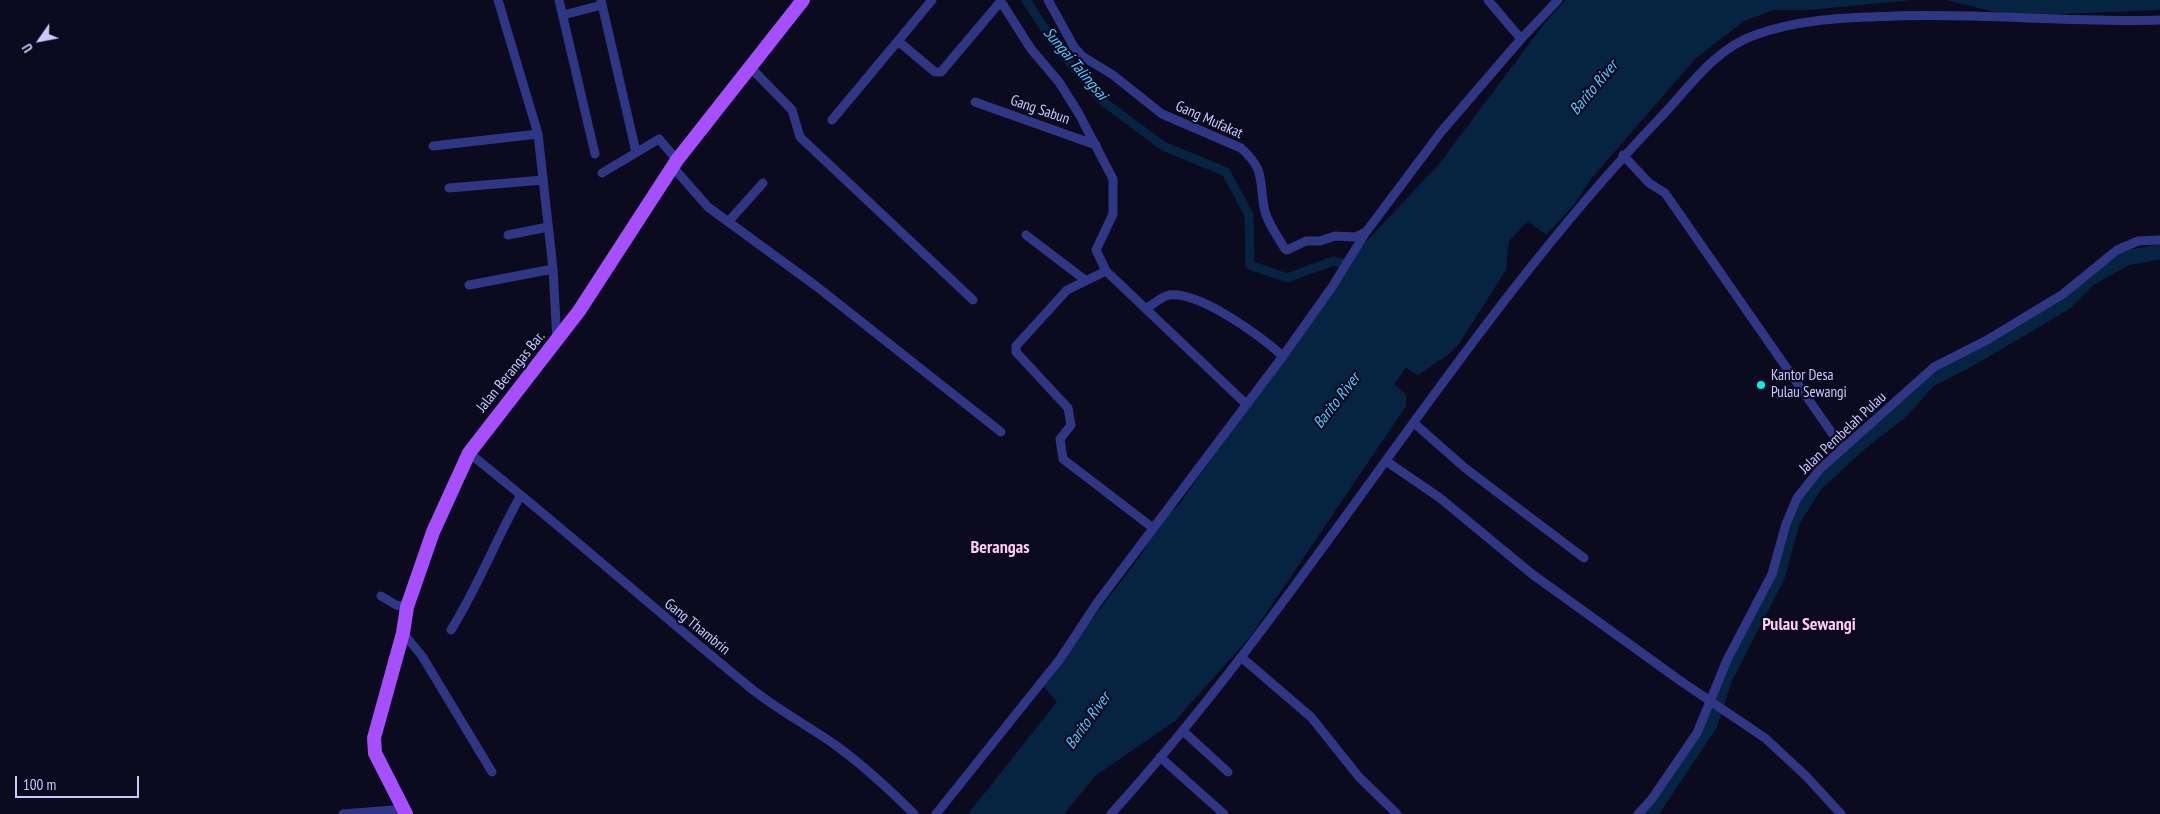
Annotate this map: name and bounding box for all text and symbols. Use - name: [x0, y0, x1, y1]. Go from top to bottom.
- north arrow: [15, 15, 65, 65]
- water label: Sungai Talingsai: [1039, 24, 1111, 104]
- text: U: [18, 40, 37, 56]
- water label: Barito River: [1566, 57, 1622, 119]
- street label: Gang Sabun: [1008, 91, 1072, 129]
- street label: Gang Mufakat: [1173, 97, 1245, 143]
- street label: Jalan Berangas Bar.: [473, 328, 549, 416]
- place label: Kantor Desa Pulau Sewangi: [1771, 367, 1847, 402]
- water label: Barito River: [1310, 370, 1364, 432]
- marker: Kantor Desa Pulau Sewangi: [1755, 379, 1767, 391]
- street label: Jalan Pembelah Pulau: [1796, 388, 1890, 478]
- district label: Berangas: [970, 537, 1030, 559]
- street label: Gang Thambrin: [661, 595, 733, 659]
- district label: Pulau Sewangi: [1762, 614, 1856, 636]
- water label: Barito River: [1061, 689, 1115, 753]
- scale bar: [18, 766, 141, 798]
- text: 100 m: [23, 775, 56, 794]

